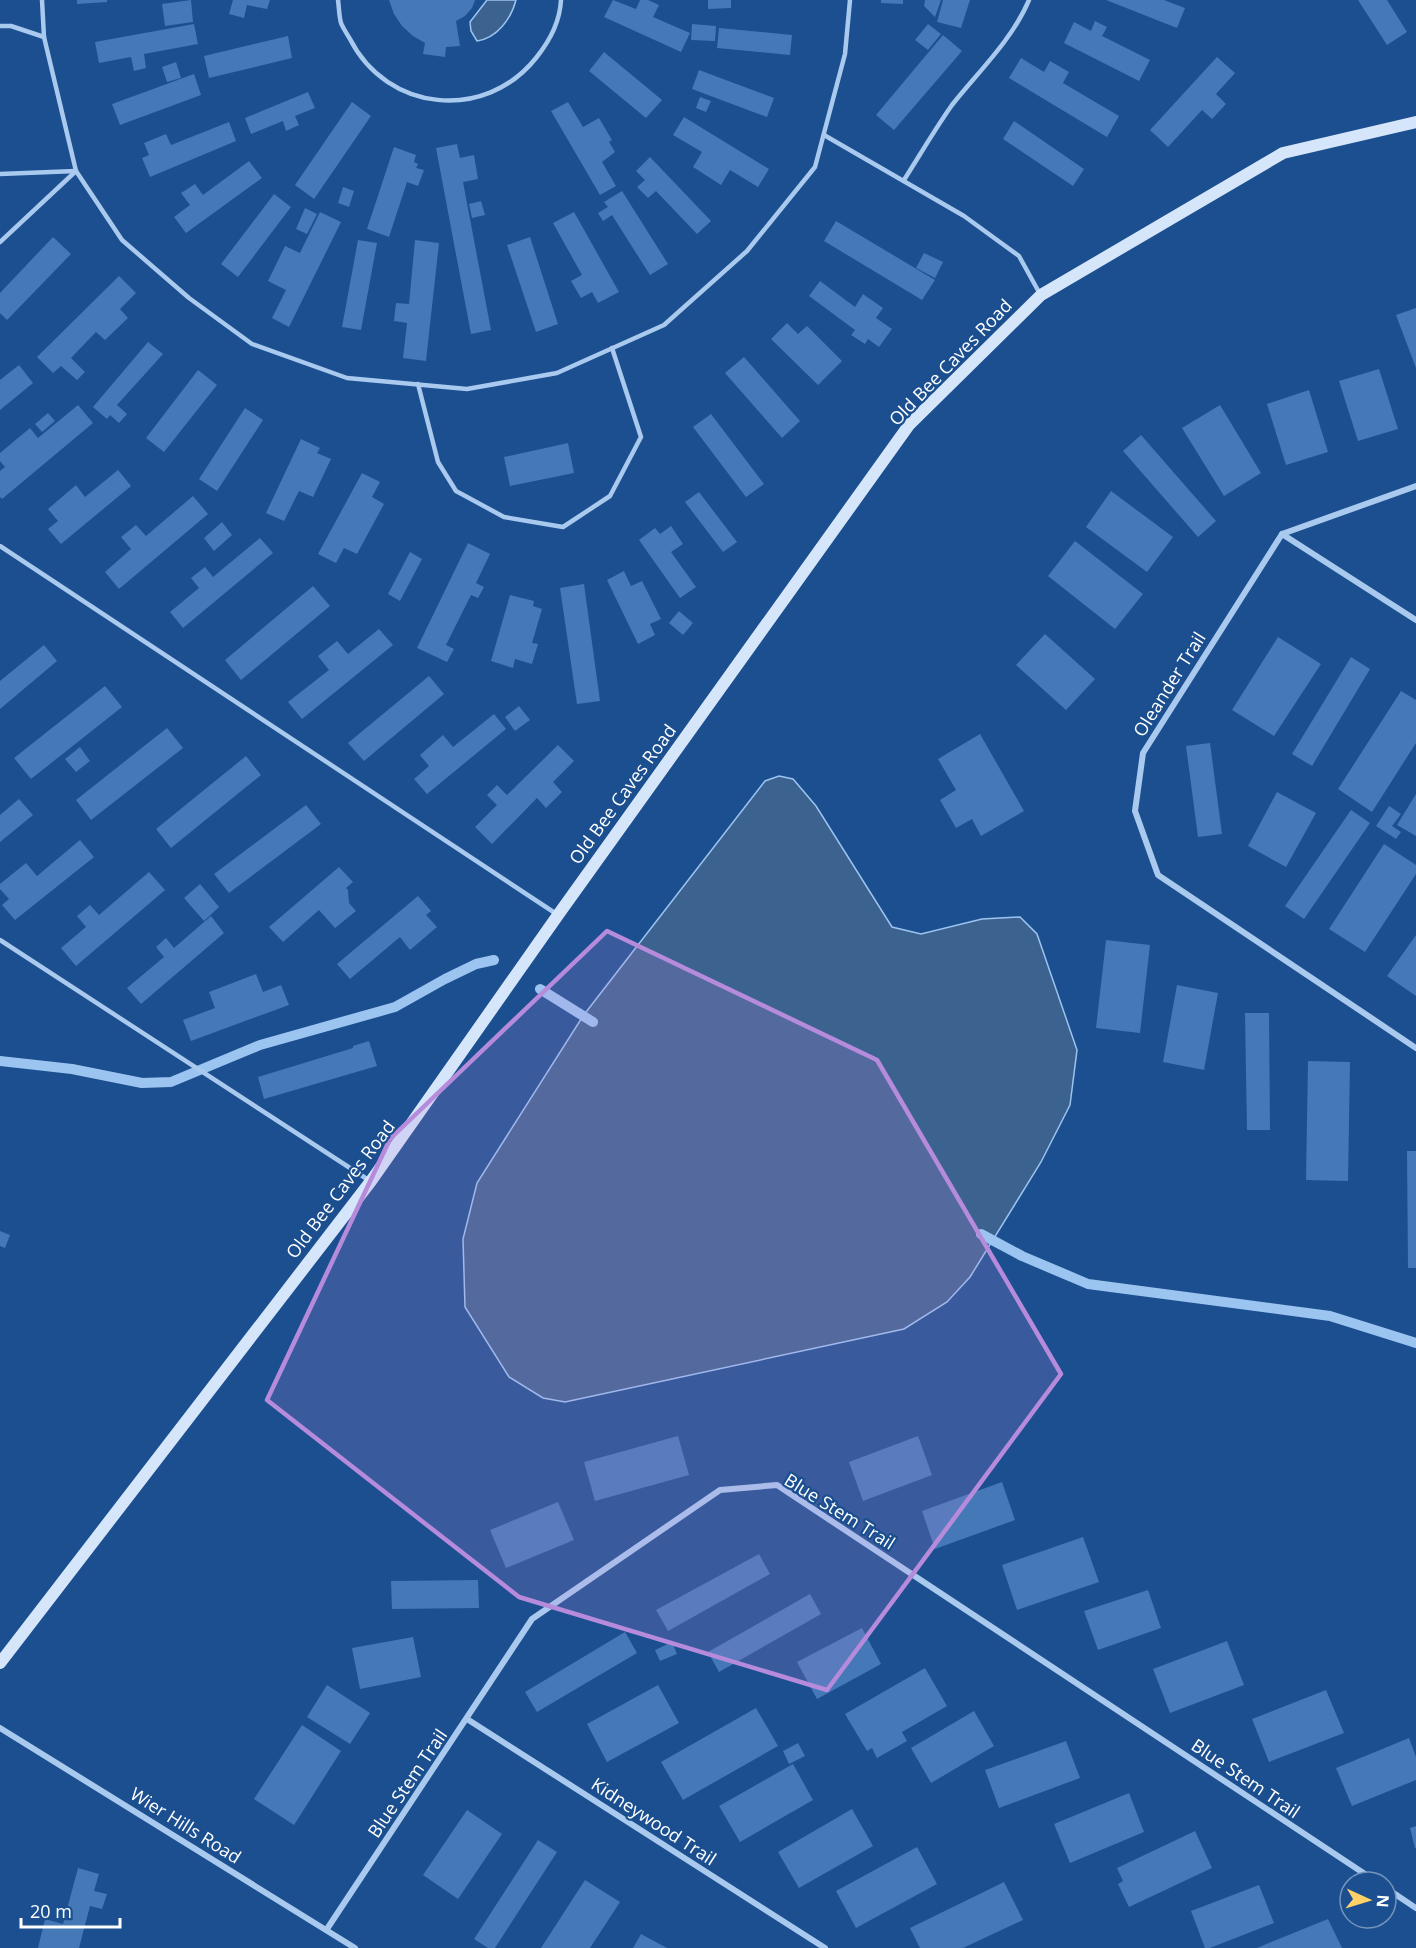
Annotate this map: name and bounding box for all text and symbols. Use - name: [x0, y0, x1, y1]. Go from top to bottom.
- street label: Old Bee Caves Road: [883, 293, 1017, 431]
- street label: Oleander Trail: [1127, 627, 1211, 741]
- street label: Old Bee Caves Road: [563, 719, 681, 869]
- street label: Old Bee Caves Road: [280, 1115, 400, 1263]
- street label: Blue Stem Trail: [780, 1467, 900, 1555]
- street label: Blue Stem Trail: [362, 1724, 452, 1842]
- street label: Blue Stem Trail: [1187, 1733, 1305, 1823]
- street label: Kidneywood Trail: [587, 1772, 721, 1870]
- street label: Wier Hills Road: [126, 1781, 246, 1869]
- north arrow: [1338, 1870, 1398, 1930]
- scale bar: [21, 1891, 120, 1929]
- text: N: [1372, 1894, 1394, 1908]
- text: 20 m: [30, 1899, 72, 1923]

